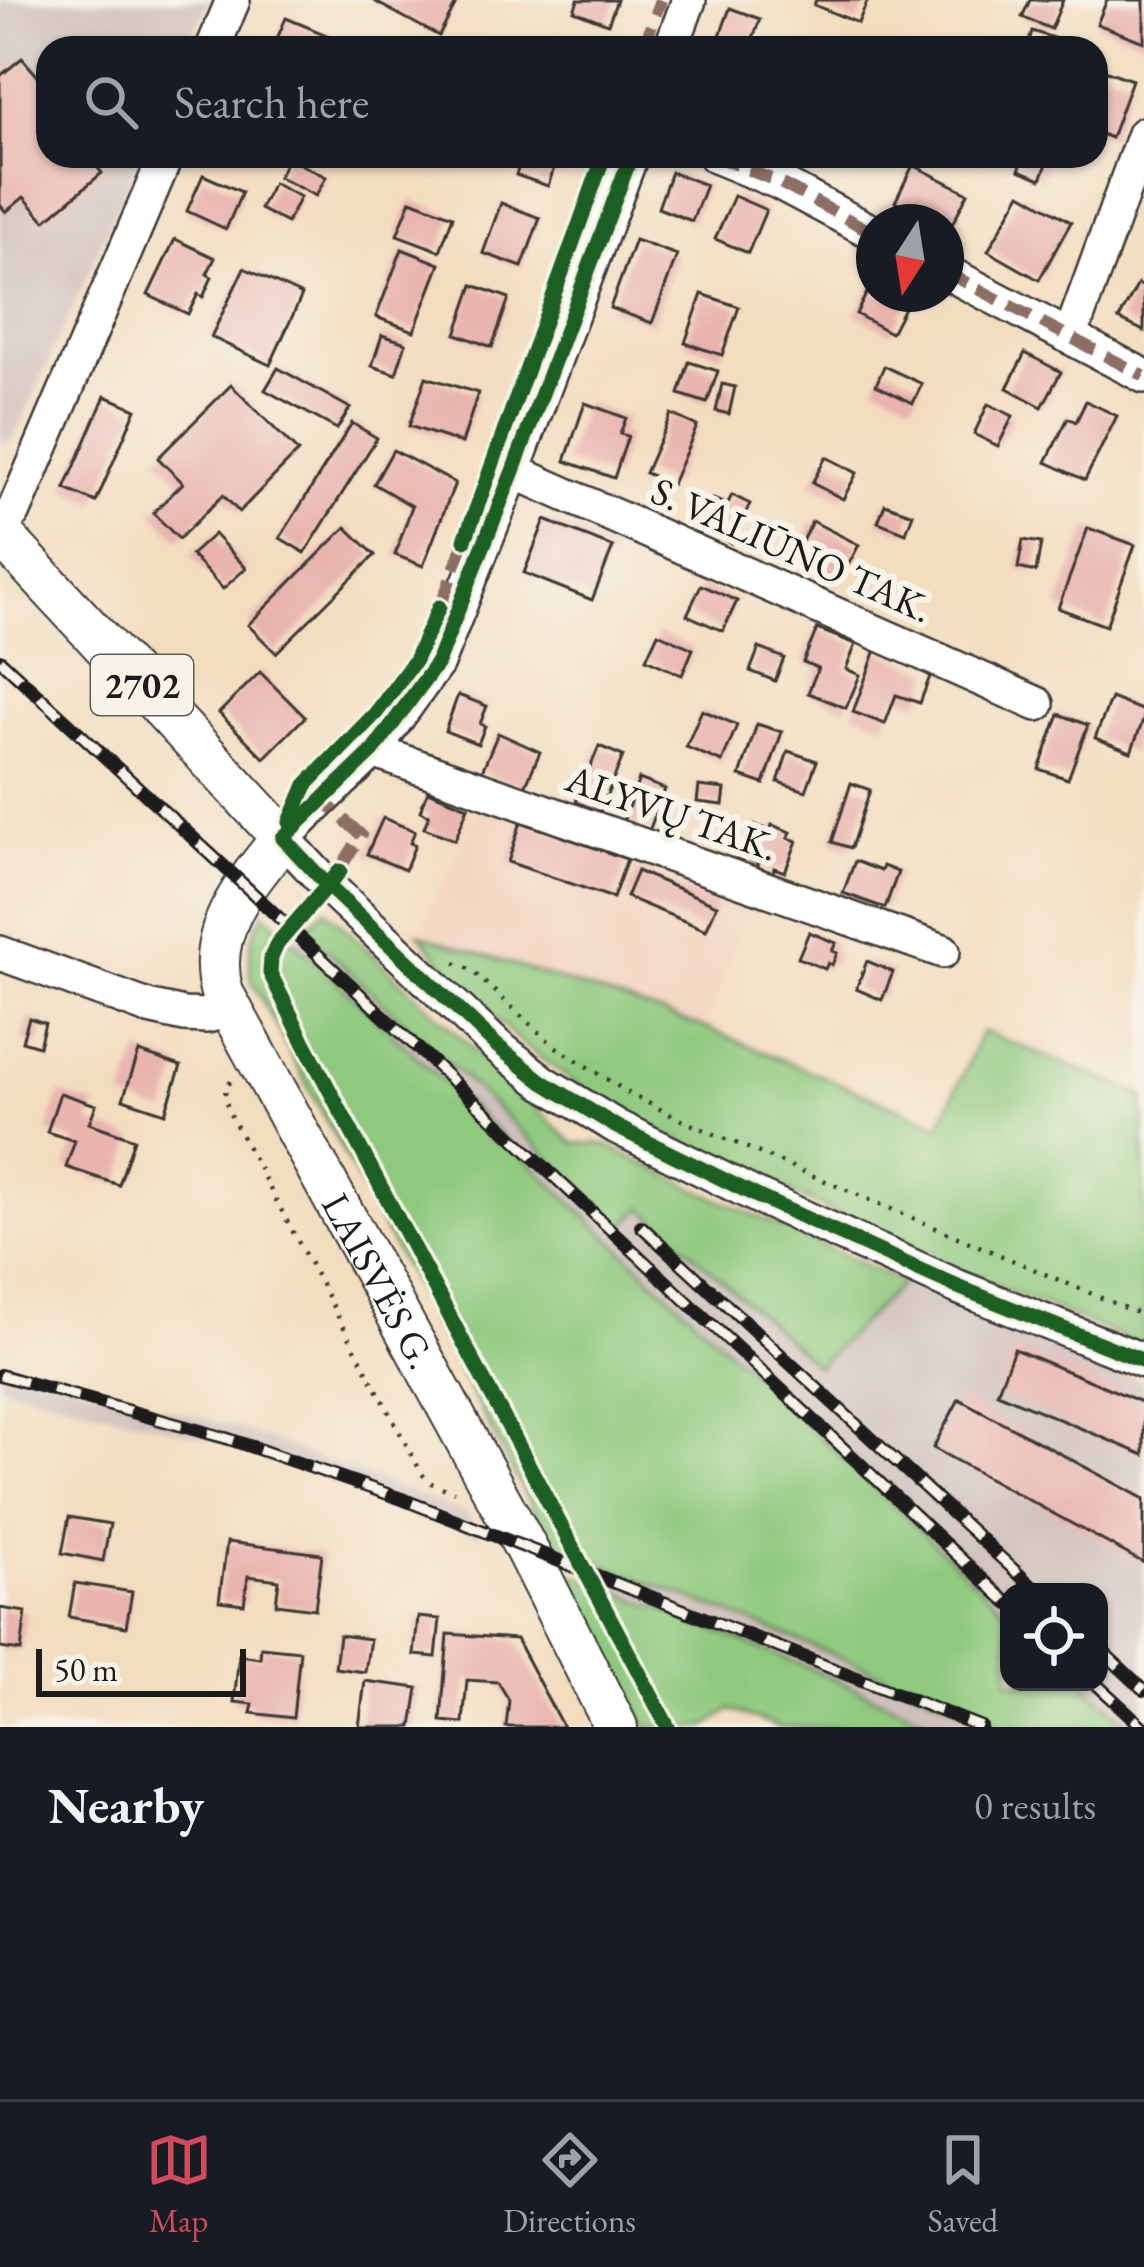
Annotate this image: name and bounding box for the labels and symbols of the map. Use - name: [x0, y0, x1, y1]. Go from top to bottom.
- north arrow: [856, 204, 964, 312]
- street label: S. VALIŪNO TAK.: [644, 465, 940, 634]
- road number: 2702: [91, 655, 193, 715]
- street label: ALYVŲ TAK.: [558, 752, 784, 872]
- street label: LAISVĖS G.: [310, 1184, 447, 1378]
- scale bar: [36, 1643, 246, 1696]

